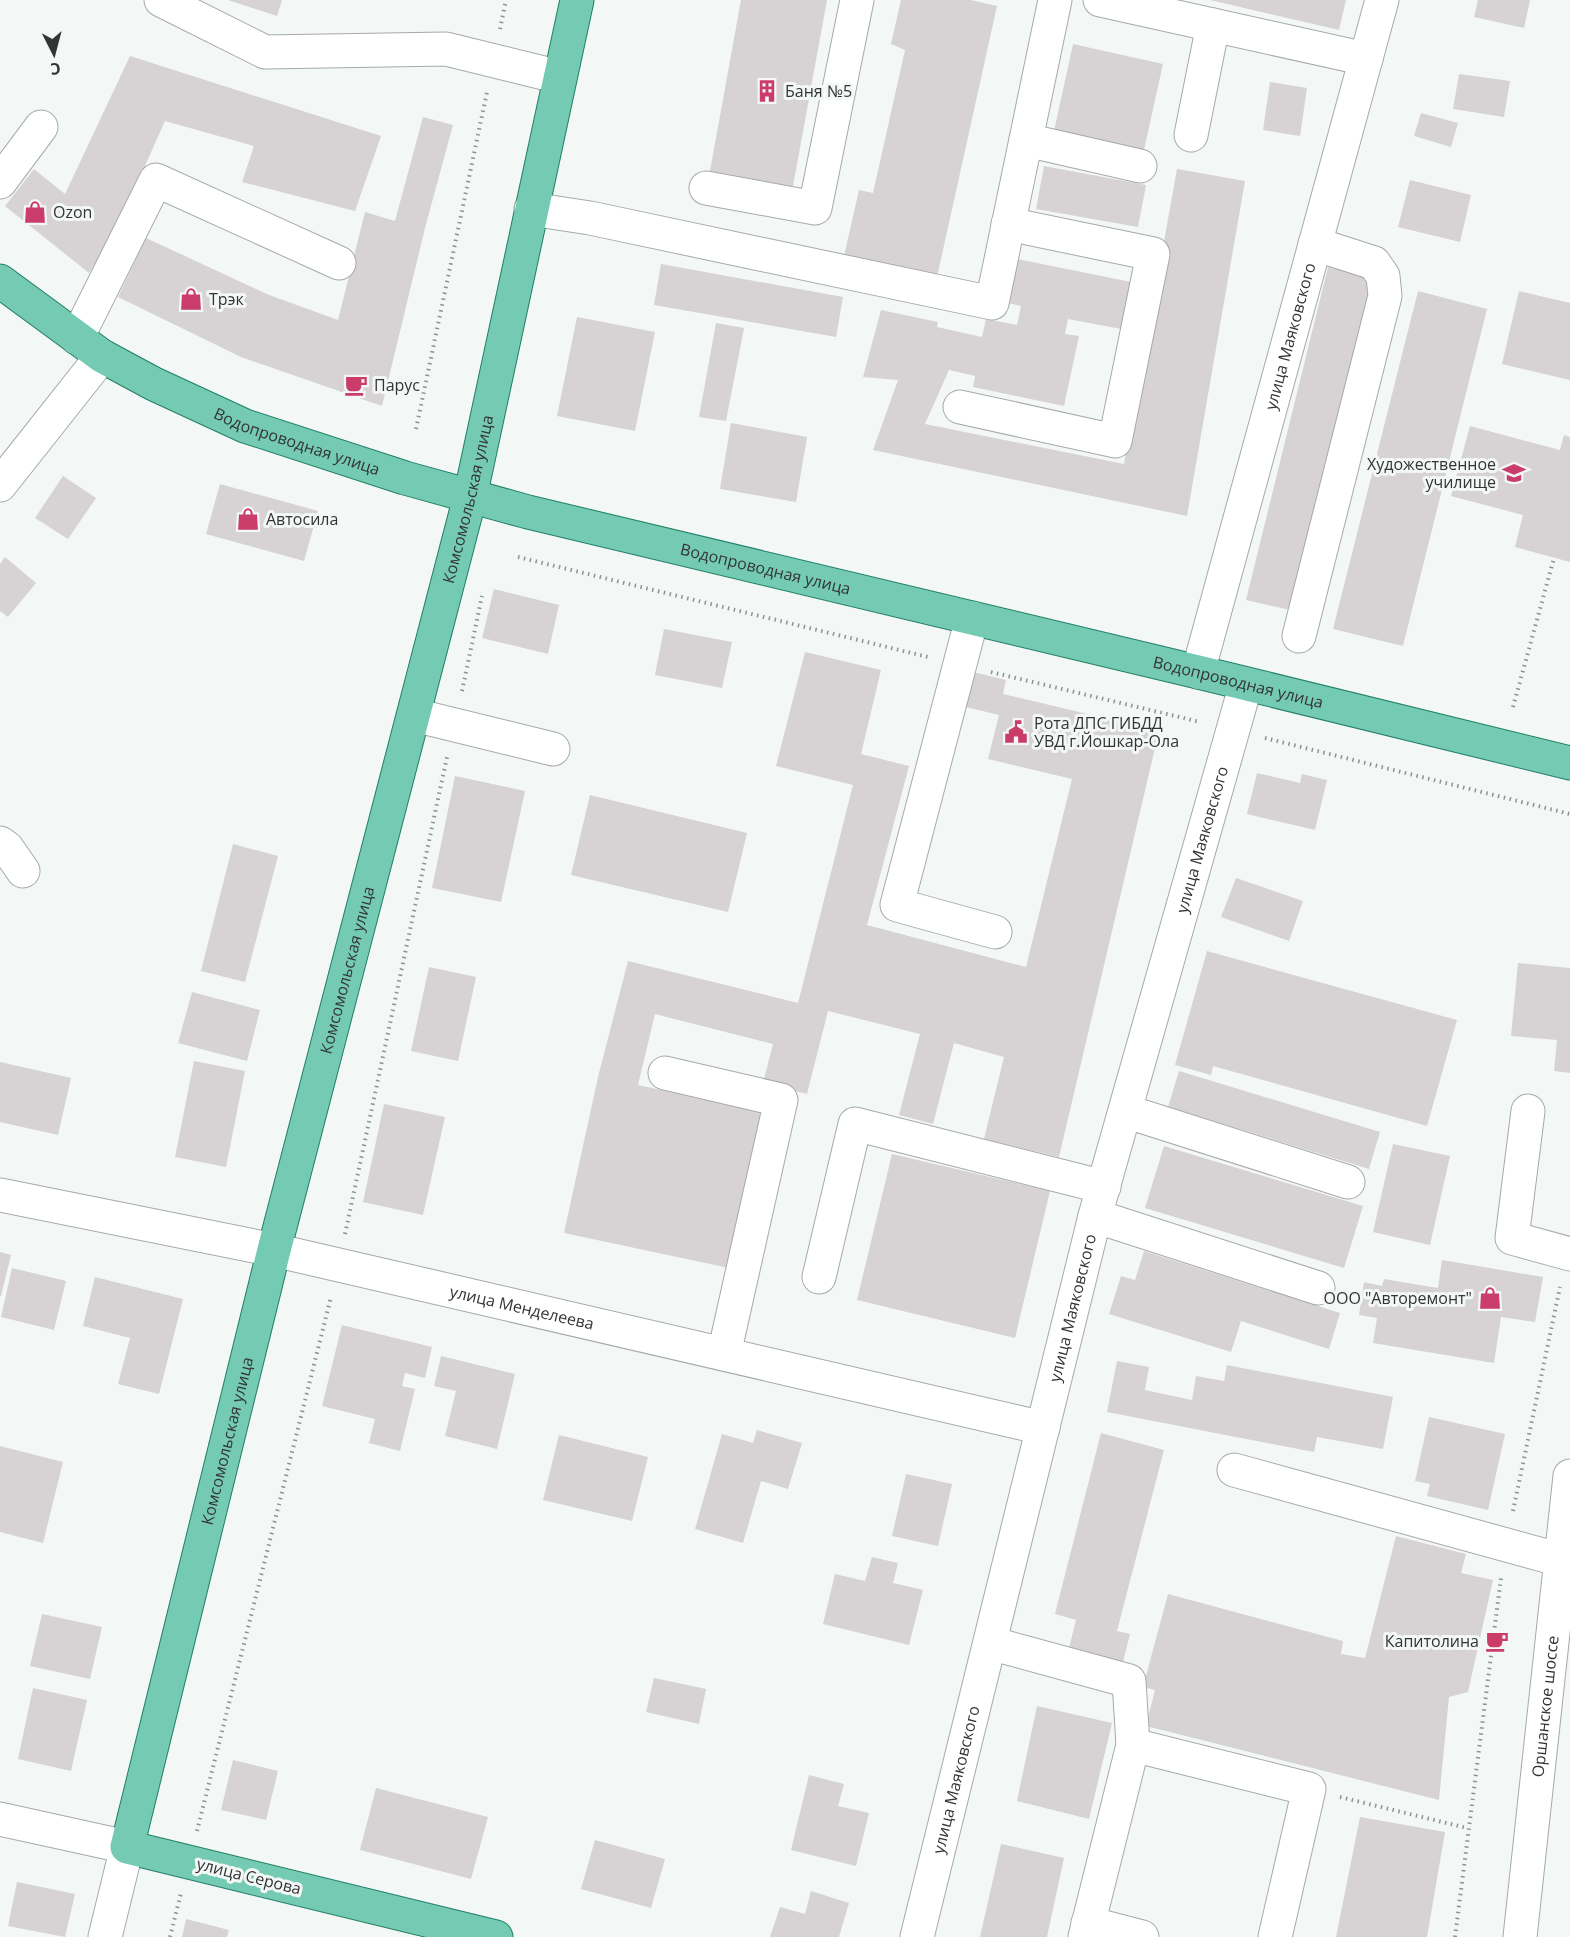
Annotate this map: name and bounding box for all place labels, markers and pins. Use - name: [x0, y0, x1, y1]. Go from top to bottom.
- building icon: Баня №5: [754, 78, 780, 104]
- place label: Баня №5: [785, 80, 852, 102]
- shop icon: Ozon: [22, 199, 48, 225]
- place label: Ozon: [53, 201, 92, 223]
- shop icon: Трэк: [178, 286, 204, 312]
- place label: Трэк: [209, 288, 245, 310]
- cafe icon: Парус: [343, 372, 369, 398]
- place label: Парус: [374, 374, 420, 396]
- place label: Художественное училище: [1367, 453, 1496, 493]
- school or university icon: Художественное училище: [1501, 460, 1527, 486]
- shop icon: Автосила: [235, 506, 261, 532]
- place label: Автосила: [266, 508, 338, 530]
- place label: Рота ДПС ГИБДД УВД г.Йошкар-Ола: [1034, 712, 1179, 752]
- public building icon: Рота ДПС ГИБДД УВД г.Йошкар-Ола: [1003, 719, 1029, 745]
- shop icon: ООО "Авторемонт": [1477, 1285, 1503, 1311]
- place label: ООО "Авторемонт": [1324, 1287, 1472, 1309]
- cafe icon: Капитолина: [1484, 1628, 1510, 1654]
- place label: Капитолина: [1385, 1630, 1479, 1652]

